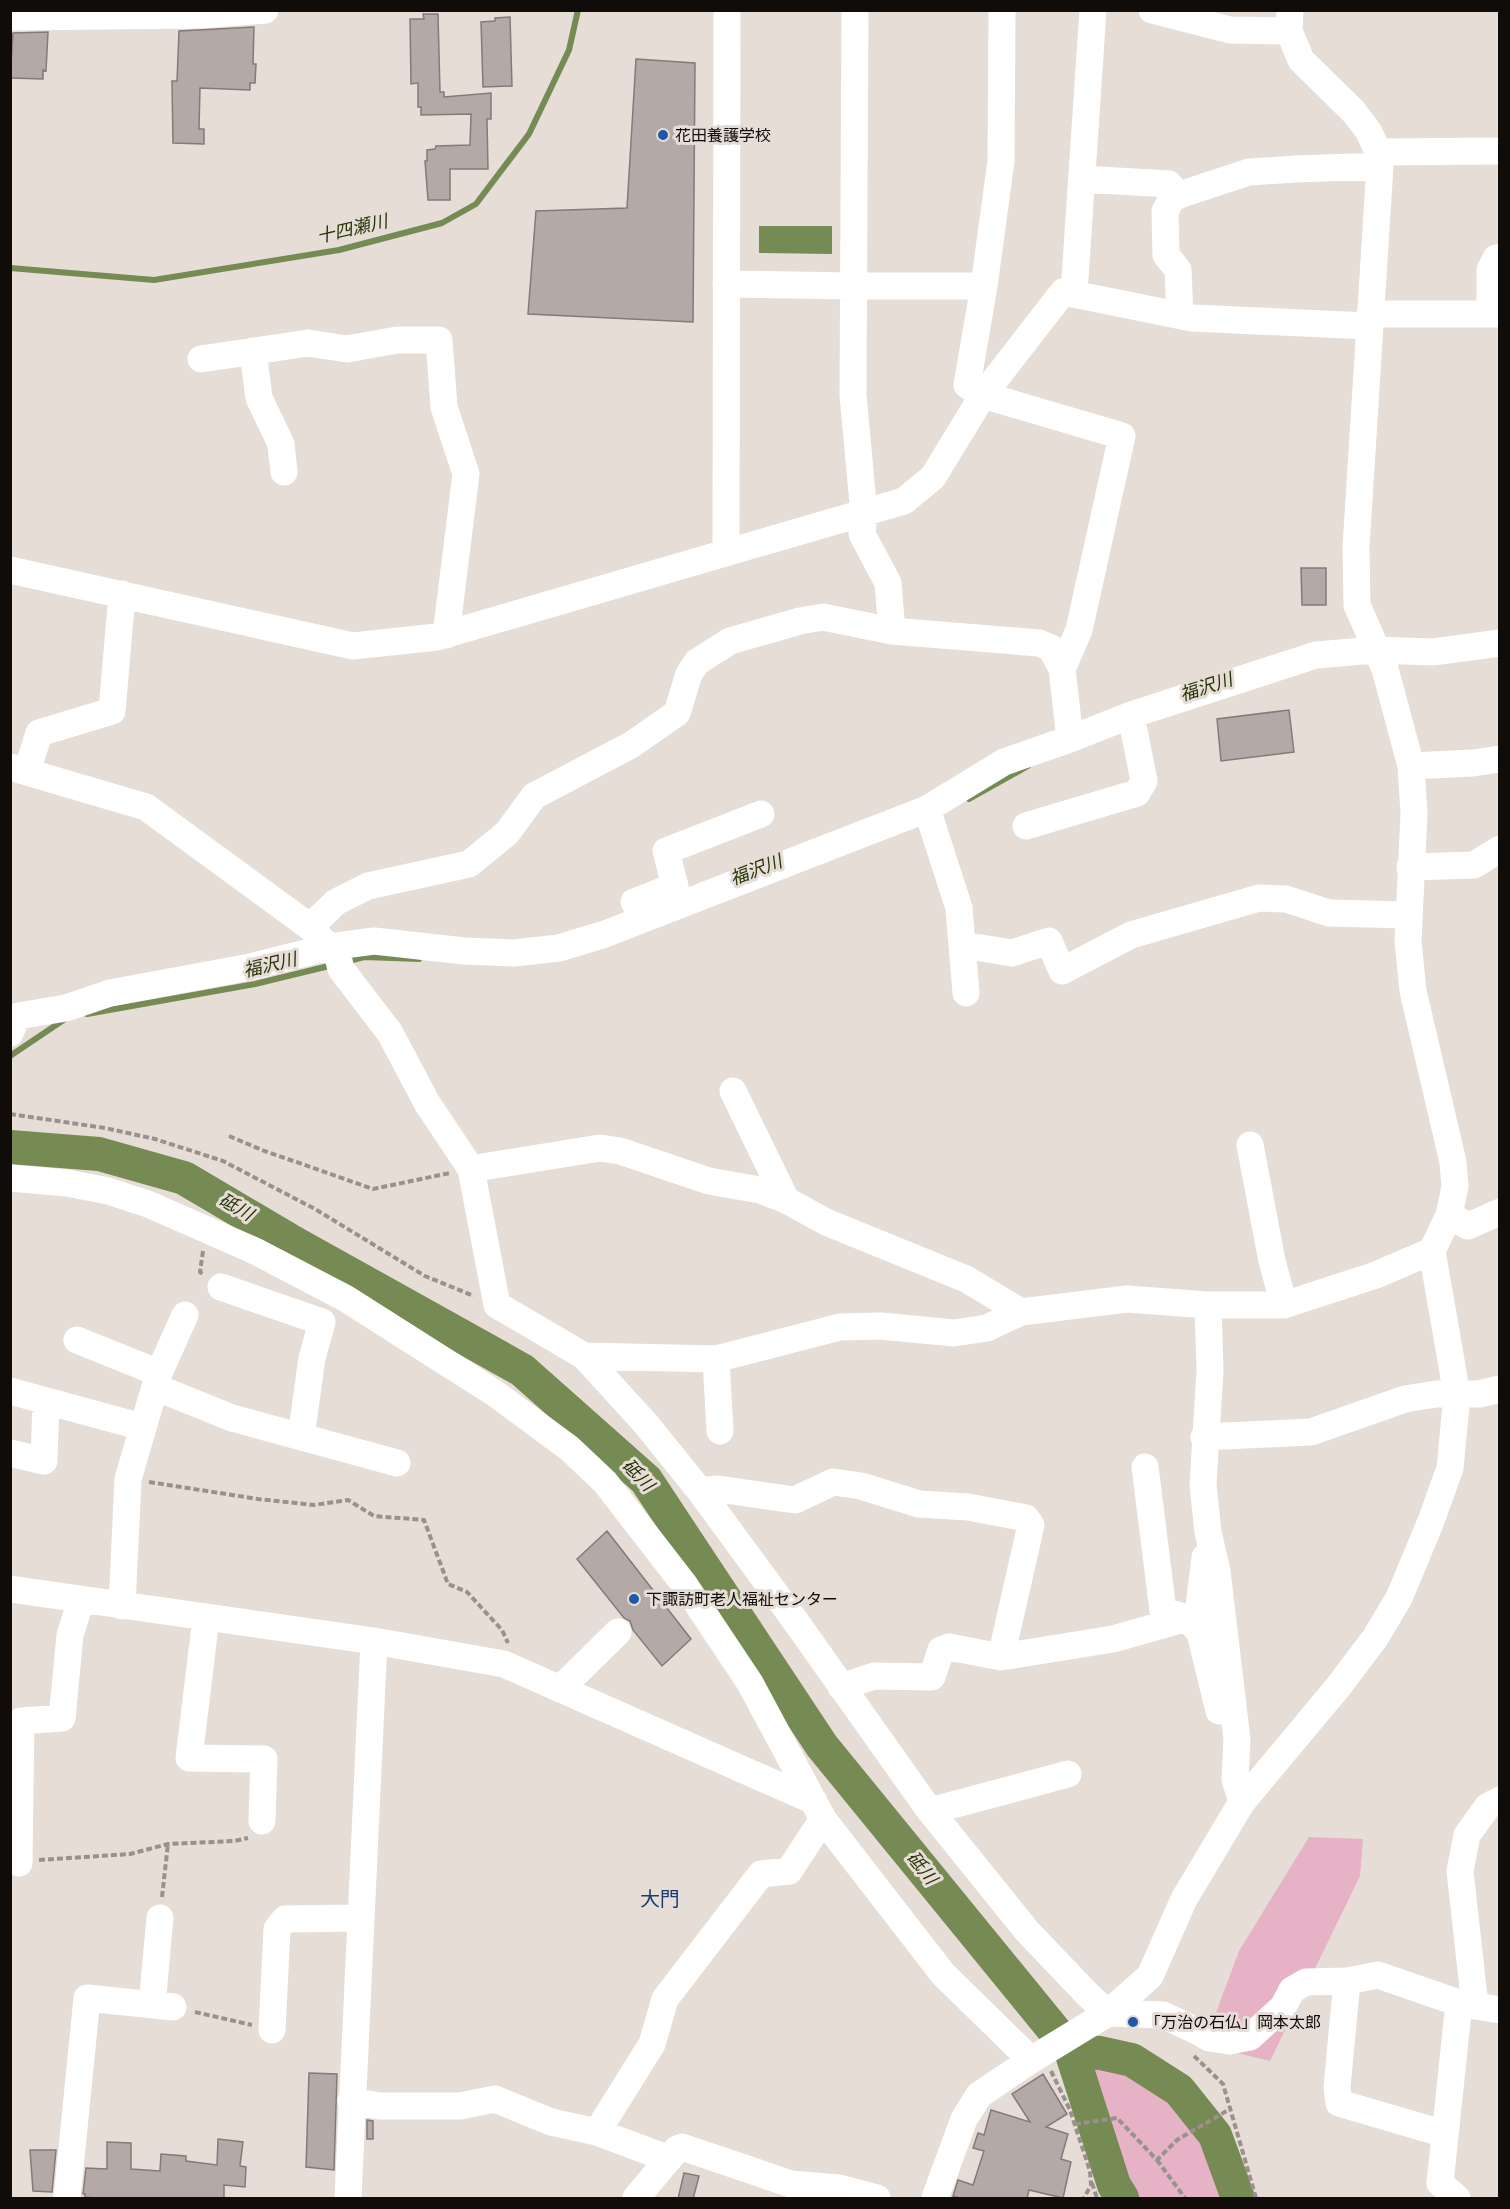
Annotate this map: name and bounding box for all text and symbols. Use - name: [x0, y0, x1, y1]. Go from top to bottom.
- place label: 花田養護学校: [675, 124, 771, 146]
- marker: 花田養護学校: [656, 128, 670, 142]
- water label: 十四瀬川: [314, 208, 392, 249]
- water label: 福沢川: [1176, 666, 1237, 707]
- water label: 福沢川: [726, 847, 787, 891]
- water label: 福沢川: [241, 946, 301, 983]
- water label: 砥川: [214, 1187, 260, 1227]
- water label: 砥川: [617, 1453, 661, 1498]
- place label: 下諏訪町老人福祉センター: [646, 1588, 838, 1610]
- marker: 下諏訪町老人福祉センター: [627, 1592, 641, 1606]
- water label: 砥川: [901, 1846, 945, 1891]
- district label: 大門: [640, 1885, 680, 1913]
- place label: 「万治の石仏」岡本太郎: [1145, 2011, 1321, 2033]
- marker: 「万治の石仏」岡本太郎: [1126, 2015, 1140, 2029]

